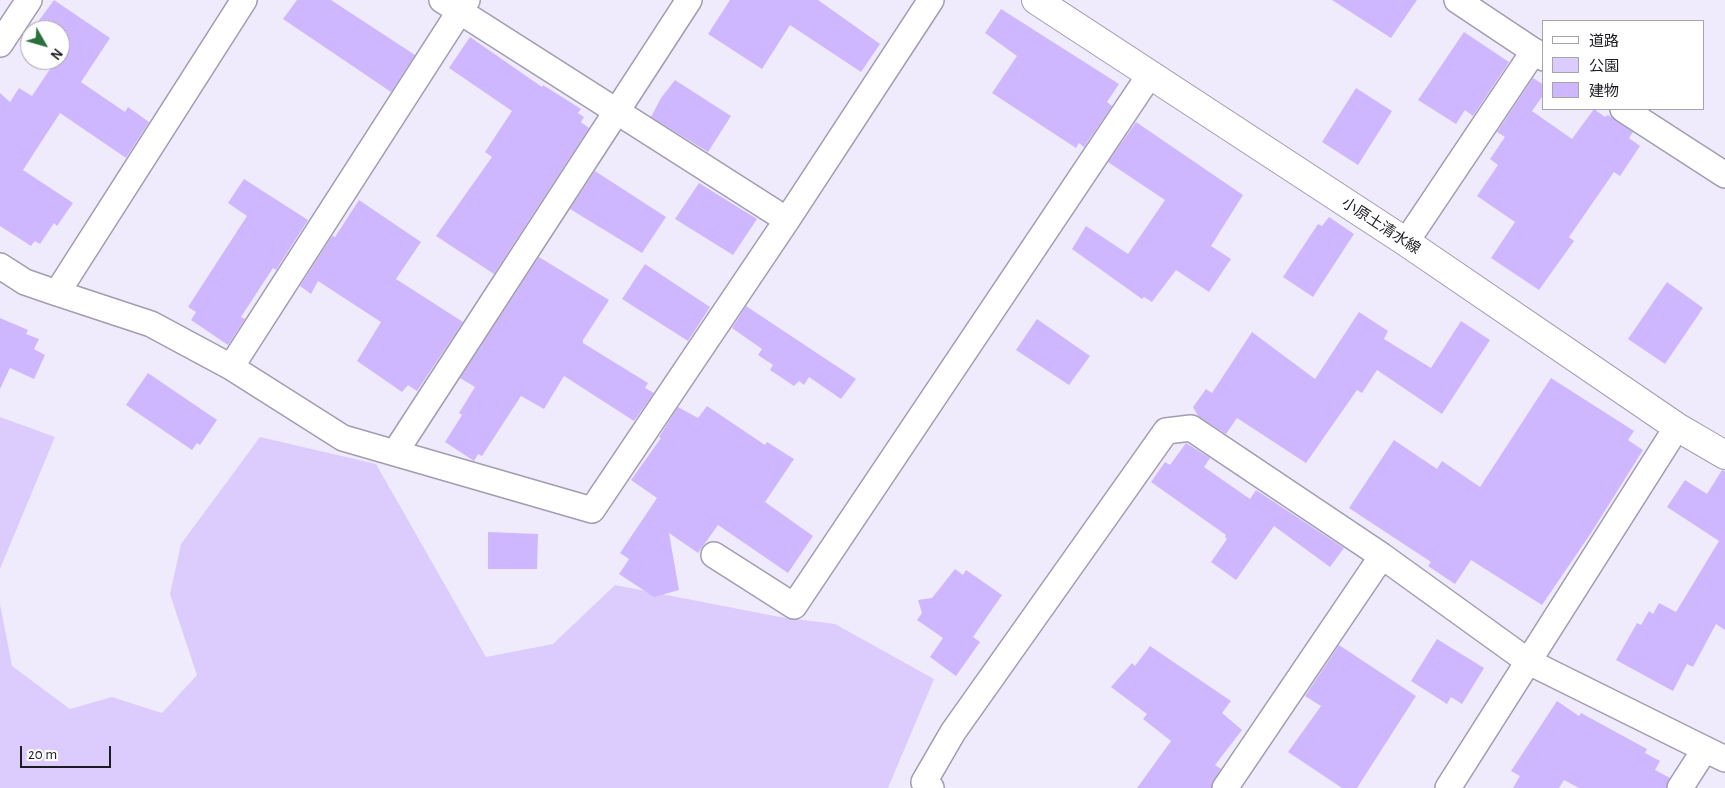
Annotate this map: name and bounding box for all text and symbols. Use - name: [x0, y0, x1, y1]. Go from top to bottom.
- north arrow: [20, 20, 70, 70]
- legend: [1542, 20, 1705, 110]
- text: 道路: [1589, 34, 1619, 49]
- text: N: [48, 45, 65, 62]
- text: 公園: [1589, 59, 1619, 74]
- text: 建物: [1589, 84, 1619, 99]
- street label: 小原土清水線: [1338, 194, 1424, 258]
- scale bar: [22, 736, 114, 768]
- text: 20 m: [28, 747, 57, 762]

